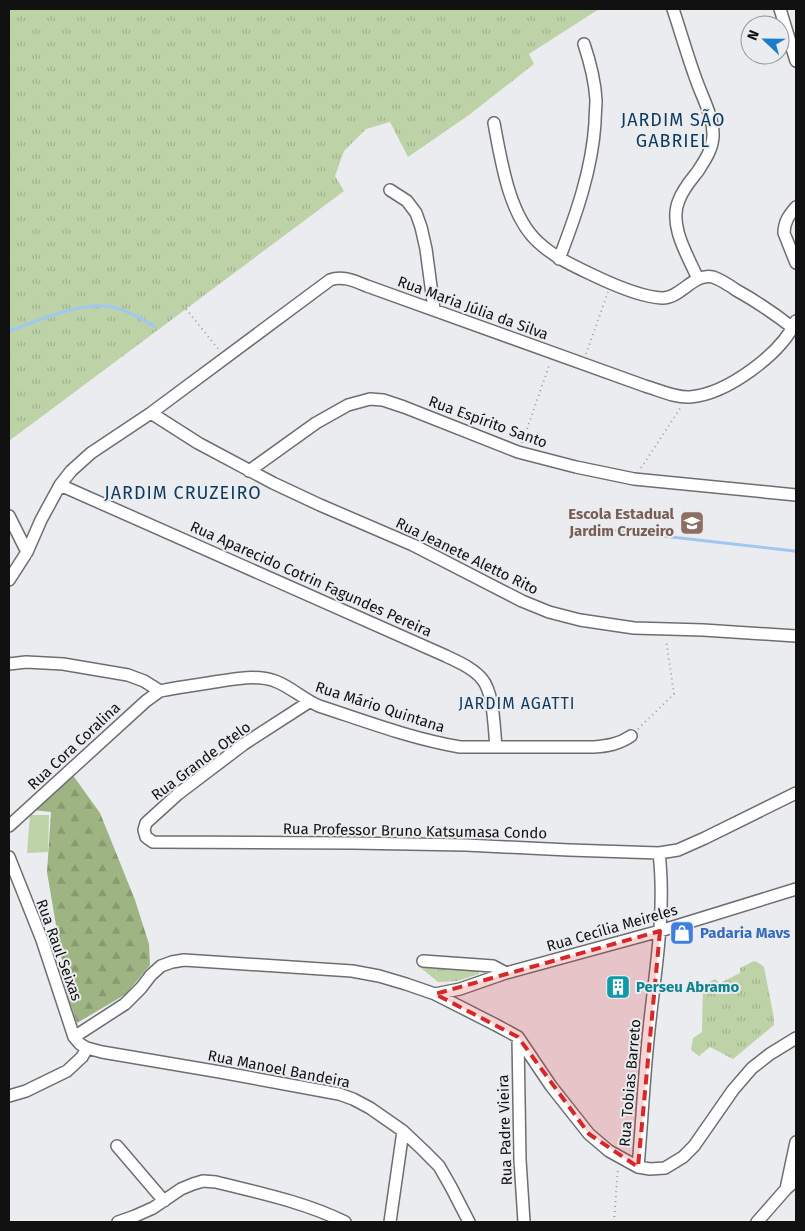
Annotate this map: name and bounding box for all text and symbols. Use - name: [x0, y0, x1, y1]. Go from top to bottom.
- north arrow: [740, 15, 790, 65]
- text: N: [744, 28, 763, 43]
- district label: JARDIM SÃO GABRIEL: [621, 108, 725, 152]
- street label: Rua Maria Júlia da Silva: [395, 272, 551, 344]
- street label: Rua Espírito Santo: [426, 392, 550, 452]
- district label: JARDIM CRUZEIRO: [104, 482, 262, 504]
- place label: Escola Estadual Jardim Cruzeiro: [568, 505, 675, 540]
- school or university icon: Escola Estadual Jardim Cruzeiro: [679, 510, 705, 536]
- street label: Rua Jeanete Aletto Rito: [393, 514, 541, 598]
- street label: Rua Aparecido Cotrin Fagundes Pereira: [187, 517, 435, 641]
- street label: Rua Mário Quintana: [313, 678, 447, 736]
- district label: JARDIM AGATTI: [458, 694, 576, 713]
- street label: Rua Cora Coralina: [24, 699, 124, 793]
- street label: Rua Grande Otelo: [148, 718, 254, 804]
- street label: Rua Professor Bruno Katsumasa Condo: [283, 820, 547, 842]
- street label: Rua Raul Seixas: [32, 897, 86, 1003]
- street label: Rua Cecília Meireles: [544, 901, 680, 955]
- shop icon: Padaria Mavs: [669, 920, 695, 946]
- place label: Padaria Mavs: [700, 924, 790, 942]
- building icon: Perseu Abramo: [605, 974, 631, 1000]
- place label: Perseu Abramo: [636, 978, 740, 996]
- street label: Rua Tobias Barreto: [615, 1018, 645, 1148]
- street label: Rua Manoel Bandeira: [206, 1046, 352, 1092]
- street label: Rua Padre Vieira: [494, 1074, 516, 1186]

